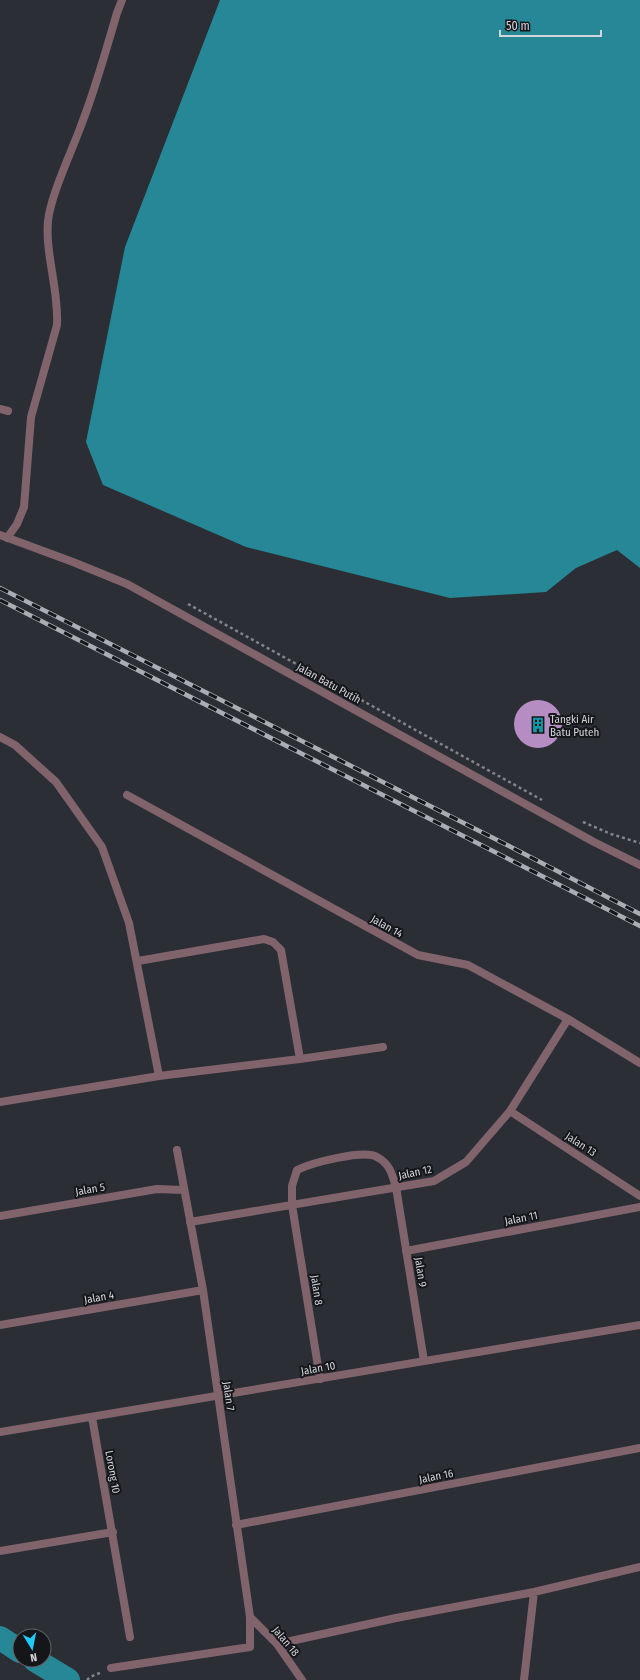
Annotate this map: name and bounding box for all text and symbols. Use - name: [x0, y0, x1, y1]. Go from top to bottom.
- scale bar: [500, 12, 601, 38]
- text: 50 m: [506, 19, 530, 33]
- street label: Jalan Batu Putih: [294, 660, 363, 706]
- place label: Tangki Air Batu Puteh: [550, 713, 599, 739]
- building icon: Tangki Air Batu Puteh: [529, 716, 547, 734]
- street label: Jalan 14: [369, 912, 406, 941]
- street label: Jalan 13: [563, 1130, 599, 1159]
- street label: Jalan 12: [397, 1163, 433, 1182]
- street label: Jalan 5: [74, 1180, 106, 1198]
- street label: Jalan 11: [503, 1209, 539, 1228]
- street label: Jalan 9: [412, 1256, 429, 1288]
- street label: Jalan 8: [308, 1274, 325, 1307]
- street label: Jalan 4: [83, 1288, 116, 1307]
- street label: Jalan 10: [300, 1359, 337, 1378]
- street label: Jalan 7: [220, 1381, 237, 1412]
- street label: Lorong 10: [102, 1450, 123, 1495]
- street label: Jalan 16: [418, 1467, 455, 1486]
- street label: Jalan 18: [269, 1624, 302, 1659]
- north arrow: [12, 1628, 52, 1668]
- text: N: [29, 1650, 38, 1664]

